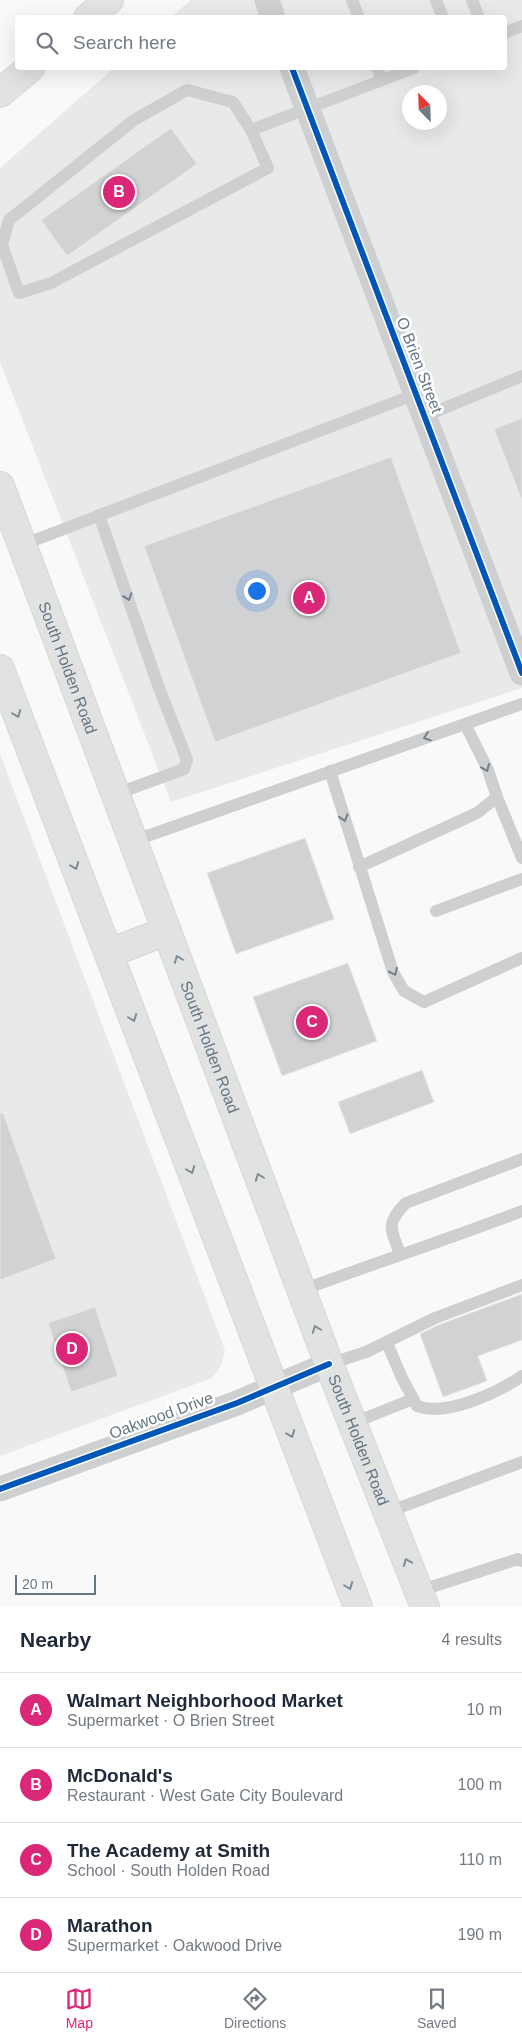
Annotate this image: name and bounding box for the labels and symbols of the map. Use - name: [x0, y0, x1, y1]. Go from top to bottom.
- north arrow: [402, 85, 447, 130]
- pin: B: [103, 173, 135, 211]
- street label: O Brien Street: [393, 315, 446, 416]
- your location: [244, 578, 270, 604]
- pin: A: [293, 579, 325, 617]
- one-way arrow: [122, 593, 132, 601]
- street label: South Holden Road: [35, 599, 100, 736]
- one-way arrow: [11, 709, 22, 718]
- one-way arrow: [423, 732, 431, 742]
- one-way arrow: [480, 763, 491, 772]
- one-way arrow: [339, 813, 349, 822]
- one-way arrow: [69, 861, 79, 870]
- one-way arrow: [174, 955, 184, 964]
- one-way arrow: [388, 967, 398, 976]
- street label: South Holden Road: [177, 979, 242, 1116]
- pin: C: [296, 1003, 328, 1041]
- one-way arrow: [127, 1013, 137, 1022]
- one-way arrow: [185, 1165, 195, 1174]
- one-way arrow: [255, 1173, 265, 1181]
- one-way arrow: [312, 1325, 322, 1334]
- pin: D: [56, 1330, 88, 1368]
- street label: South Holden Road: [325, 1372, 392, 1508]
- street label: Oakwood Drive: [107, 1389, 216, 1442]
- one-way arrow: [285, 1429, 295, 1438]
- one-way arrow: [403, 1558, 414, 1567]
- scale bar: [15, 1572, 96, 1595]
- one-way arrow: [343, 1581, 353, 1589]

